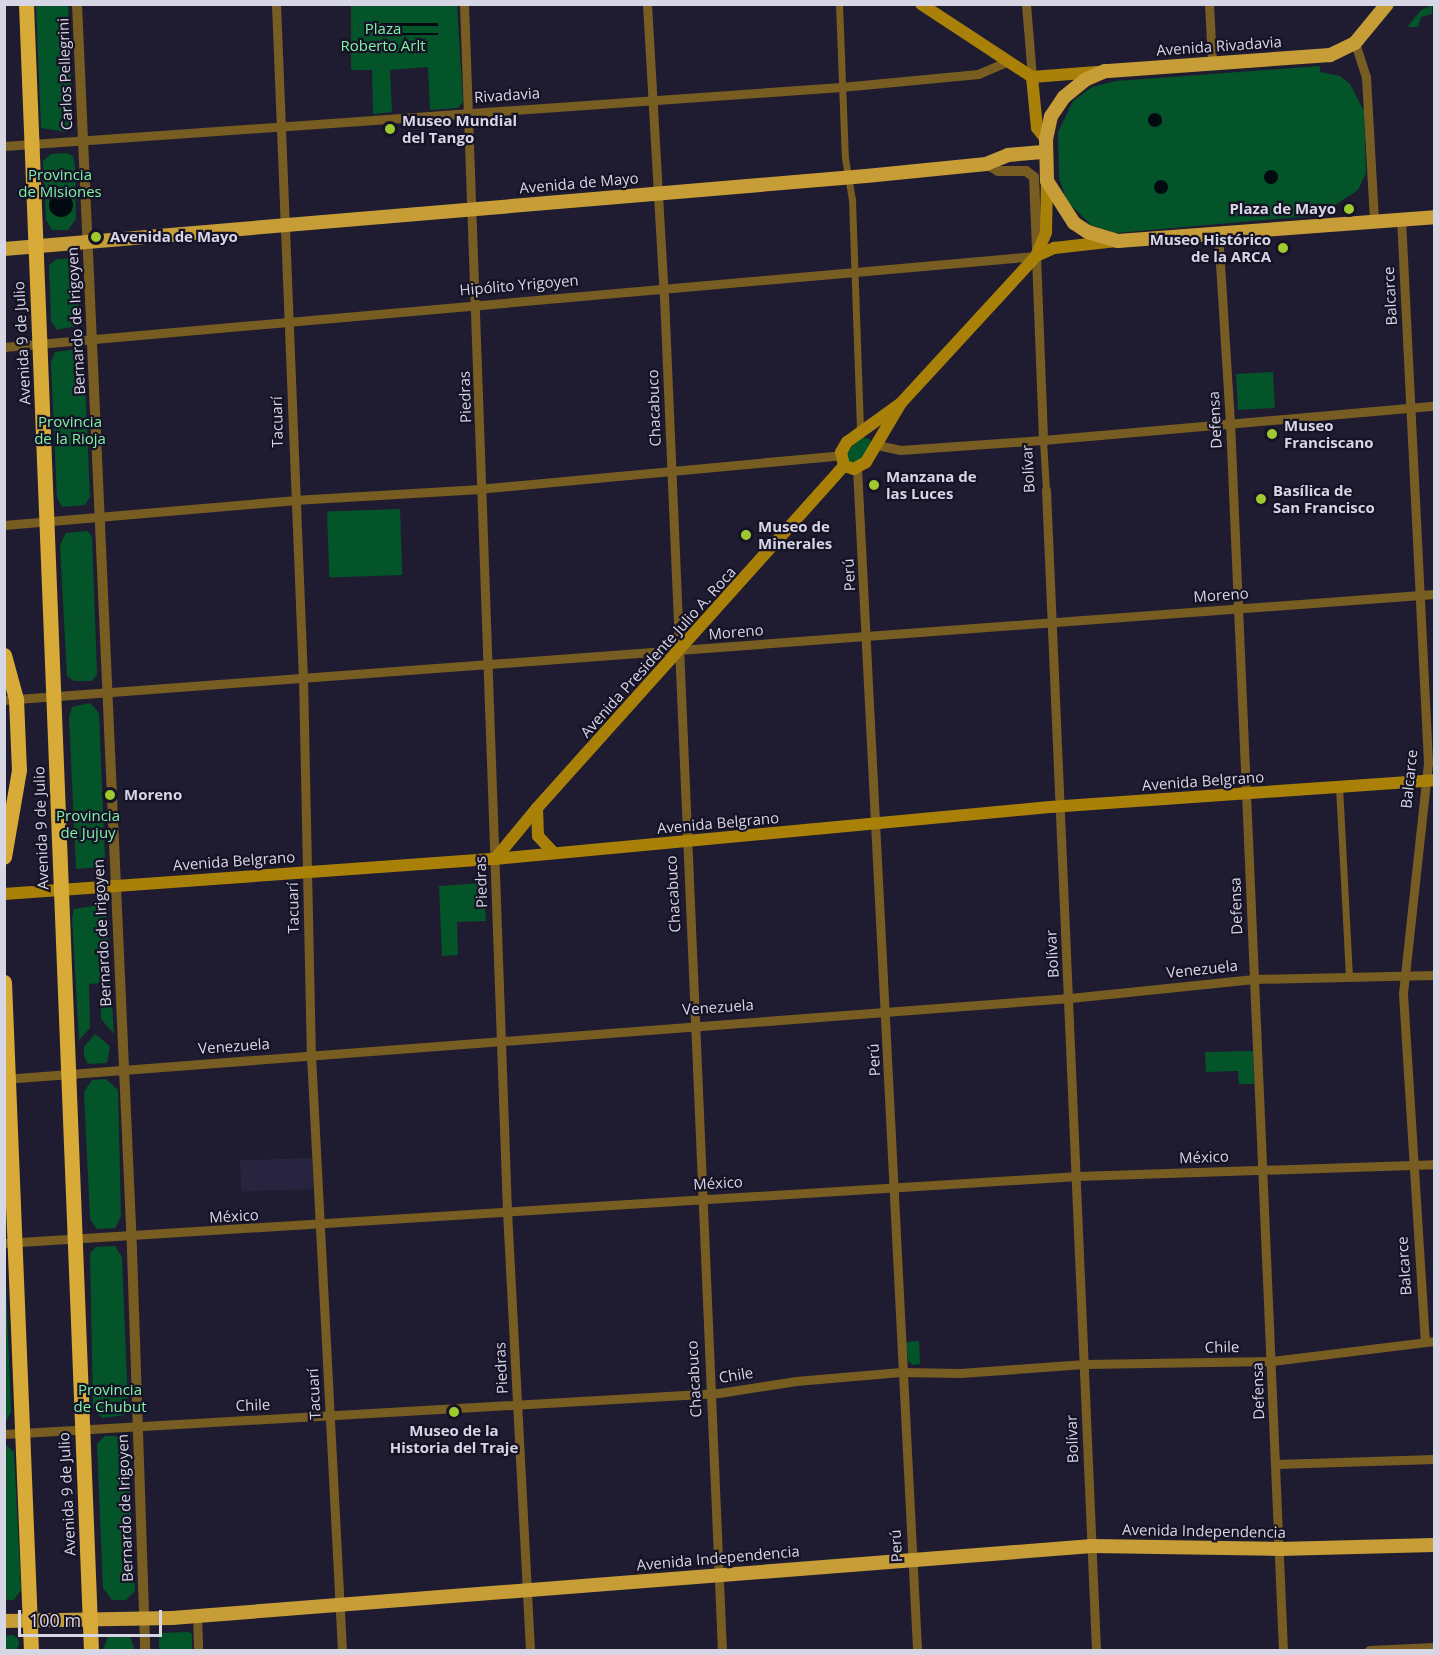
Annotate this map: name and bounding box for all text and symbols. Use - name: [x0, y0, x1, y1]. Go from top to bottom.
- street label: Carlos Pellegrini: [54, 18, 76, 130]
- park label: Plaza Roberto Arlt: [340, 19, 426, 54]
- street label: Avenida Rivadavia: [1156, 33, 1282, 59]
- street label: Rivadavia: [473, 84, 541, 106]
- place label: Museo Mundial del Tango: [402, 111, 517, 146]
- marker: Museo Mundial del Tango: [383, 122, 397, 136]
- park label: Provincia de Misiones: [18, 165, 102, 200]
- street label: Avenida de Mayo: [519, 169, 639, 197]
- place label: Plaza de Mayo: [1229, 200, 1336, 218]
- marker: Plaza de Mayo: [1340, 200, 1358, 218]
- marker: Avenida de Mayo: [87, 228, 105, 246]
- place label: Avenida de Mayo: [110, 228, 238, 246]
- place label: Museo Histórico de la ARCA: [1150, 230, 1271, 265]
- marker: Museo Histórico de la ARCA: [1276, 241, 1290, 255]
- street label: Bernardo de Irigoyen: [63, 247, 89, 395]
- street label: Balcarce: [1379, 266, 1401, 326]
- street label: Hipólito Yrigoyen: [459, 271, 579, 299]
- street label: Avenida 9 de Julio: [10, 281, 34, 405]
- street label: Chacabuco: [644, 369, 664, 447]
- street label: Piedras: [455, 371, 475, 423]
- street label: Defensa: [1205, 391, 1225, 449]
- street label: Tacuarí: [268, 396, 286, 448]
- park label: Provincia de la Rioja: [34, 412, 106, 447]
- place label: Museo Franciscano: [1284, 416, 1374, 451]
- marker: Museo Franciscano: [1265, 427, 1279, 441]
- street label: Bolívar: [1018, 444, 1038, 494]
- place label: Manzana de las Luces: [886, 467, 977, 502]
- marker: Manzana de las Luces: [867, 478, 881, 492]
- place label: Basílica de San Francisco: [1273, 481, 1375, 516]
- marker: Basílica de San Francisco: [1254, 492, 1268, 506]
- place label: Museo de Minerales: [758, 517, 832, 552]
- marker: Museo de Minerales: [739, 528, 753, 542]
- street label: Perú: [839, 558, 859, 592]
- street label: Avenida Presidente Julio A. Roca: [576, 563, 740, 741]
- street label: Moreno: [1193, 584, 1249, 606]
- street label: Moreno: [708, 621, 764, 643]
- street label: Balcarce: [1397, 749, 1421, 809]
- street label: Avenida 9 de Julio: [30, 766, 52, 890]
- street label: Avenida Belgrano: [1141, 768, 1265, 794]
- marker: Moreno: [101, 786, 119, 804]
- place label: Moreno: [124, 786, 182, 804]
- park label: Provincia de Jujuy: [56, 806, 120, 841]
- street label: Avenida Belgrano: [656, 809, 780, 837]
- street label: Avenida Belgrano: [172, 848, 296, 874]
- street label: Chacabuco: [662, 855, 684, 933]
- street label: Piedras: [471, 856, 491, 908]
- street label: Bernardo de Irigoyen: [89, 859, 115, 1007]
- street label: Defensa: [1226, 877, 1246, 935]
- street label: Tacuarí: [284, 882, 302, 934]
- street label: Bolívar: [1042, 929, 1062, 979]
- street label: Venezuela: [1165, 956, 1239, 982]
- street label: Venezuela: [682, 996, 754, 1018]
- street label: Venezuela: [198, 1035, 270, 1057]
- street label: Perú: [864, 1043, 884, 1077]
- street label: México: [1179, 1147, 1229, 1167]
- street label: México: [693, 1173, 743, 1193]
- street label: México: [209, 1206, 259, 1226]
- street label: Balcarce: [1393, 1236, 1415, 1296]
- street label: Chile: [1205, 1338, 1239, 1356]
- street label: Chacabuco: [683, 1340, 705, 1418]
- street label: Piedras: [491, 1342, 511, 1394]
- street label: Defensa: [1248, 1362, 1268, 1420]
- street label: Chile: [717, 1363, 755, 1387]
- street label: Tacuarí: [304, 1368, 324, 1420]
- park label: Provincia de Chubut: [73, 1380, 147, 1415]
- street label: Chile: [235, 1395, 271, 1415]
- marker: Museo de la Historia del Traje: [447, 1405, 461, 1419]
- street label: Bolívar: [1062, 1415, 1082, 1463]
- place label: Museo de la Historia del Traje: [390, 1421, 518, 1456]
- street label: Avenida 9 de Julio: [55, 1432, 79, 1556]
- street label: Bernardo de Irigoyen: [113, 1434, 137, 1582]
- street label: Avenida Independencia: [1122, 1521, 1286, 1541]
- street label: Perú: [886, 1529, 906, 1563]
- street label: Avenida Independencia: [636, 1542, 800, 1574]
- scale bar: [21, 1598, 165, 1636]
- text: 100 m: [29, 1608, 81, 1632]

